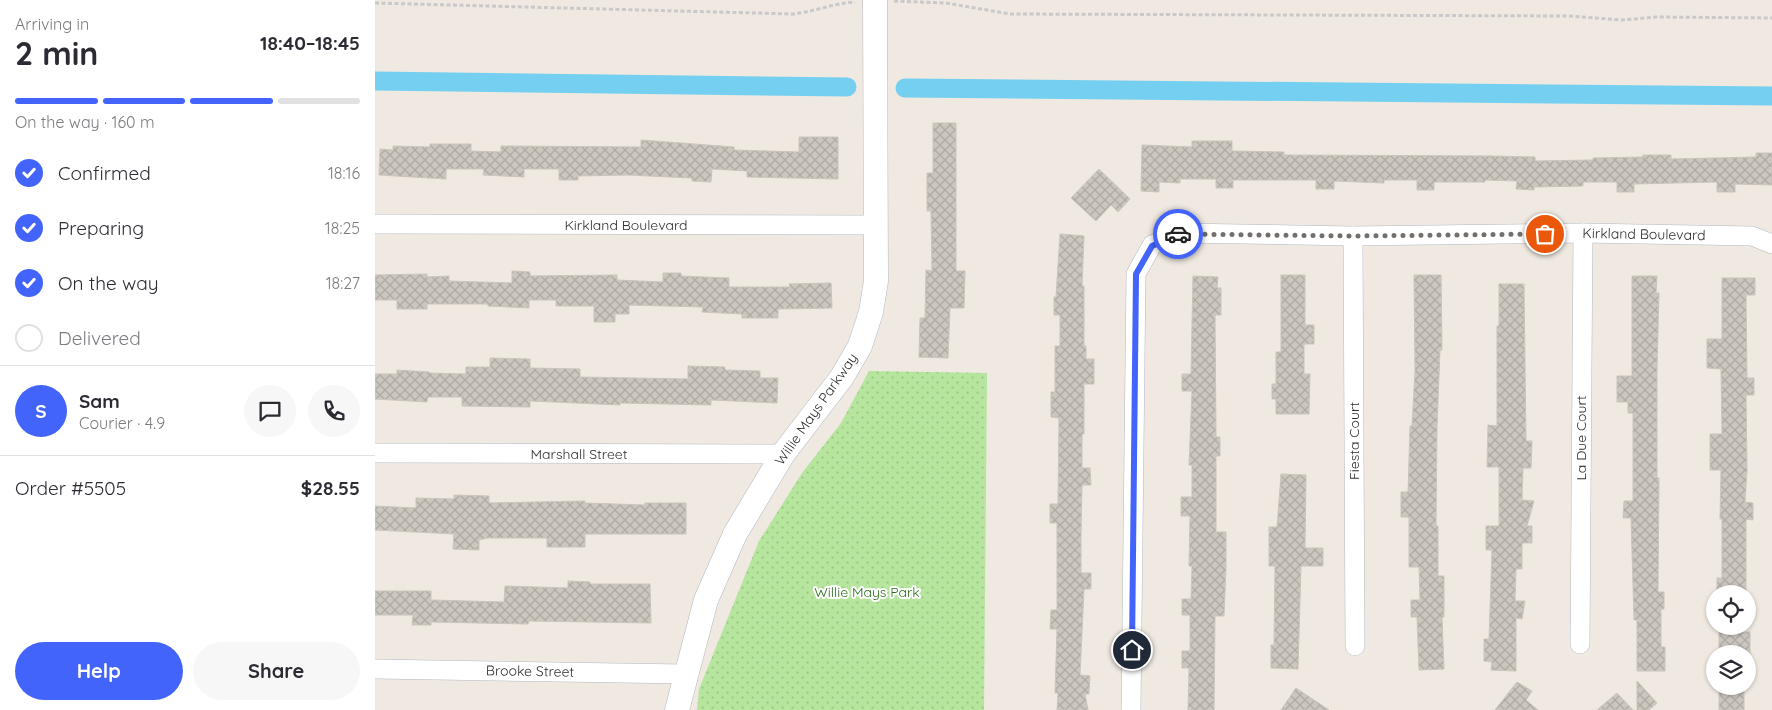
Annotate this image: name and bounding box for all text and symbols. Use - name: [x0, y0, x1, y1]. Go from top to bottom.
- text: Arriving in: [15, 14, 89, 34]
- text: 18:40–18:45: [260, 31, 360, 55]
- text: 2 min: [15, 33, 98, 73]
- text: On the way · 160 m: [15, 112, 155, 132]
- icon: check: [15, 159, 43, 187]
- text: Confirmed: [58, 161, 151, 185]
- text: 18:16: [328, 163, 360, 183]
- courier: [1153, 209, 1203, 259]
- pin: [1524, 213, 1566, 255]
- icon: check: [15, 214, 43, 242]
- text: Preparing: [58, 216, 144, 240]
- street label: Kirkland Boulevard: [564, 216, 688, 234]
- text: 18:25: [325, 218, 360, 238]
- icon: car: [1164, 220, 1192, 248]
- icon: bag: [1531, 220, 1559, 248]
- street label: Kirkland Boulevard: [1582, 224, 1706, 244]
- icon: check: [15, 269, 43, 297]
- text: On the way: [58, 271, 159, 295]
- text: 18:27: [326, 273, 360, 293]
- text: Delivered: [58, 326, 141, 350]
- street label: Willie Mays Parkway: [771, 350, 861, 468]
- button: chat: [244, 385, 296, 437]
- button: phone: [308, 385, 360, 437]
- text: Sam: [79, 389, 120, 413]
- street label: La Due Court: [1572, 395, 1590, 481]
- text: S: [35, 399, 47, 423]
- street label: Fiesta Court: [1345, 402, 1363, 480]
- text: Courier · 4.9: [79, 413, 165, 433]
- street label: Marshall Street: [531, 445, 628, 463]
- text: Order #5505: [15, 476, 126, 500]
- text: $28.55: [301, 476, 360, 500]
- park label: Willie Mays Park: [814, 583, 920, 601]
- map controls: [1706, 585, 1756, 695]
- button: locate: [1706, 585, 1756, 635]
- pin: [1111, 629, 1153, 671]
- icon: home: [1118, 636, 1146, 664]
- button: Help: [15, 642, 183, 700]
- button: Share: [193, 642, 360, 700]
- button: layers: [1706, 645, 1756, 695]
- street label: Brooke Street: [486, 661, 575, 681]

